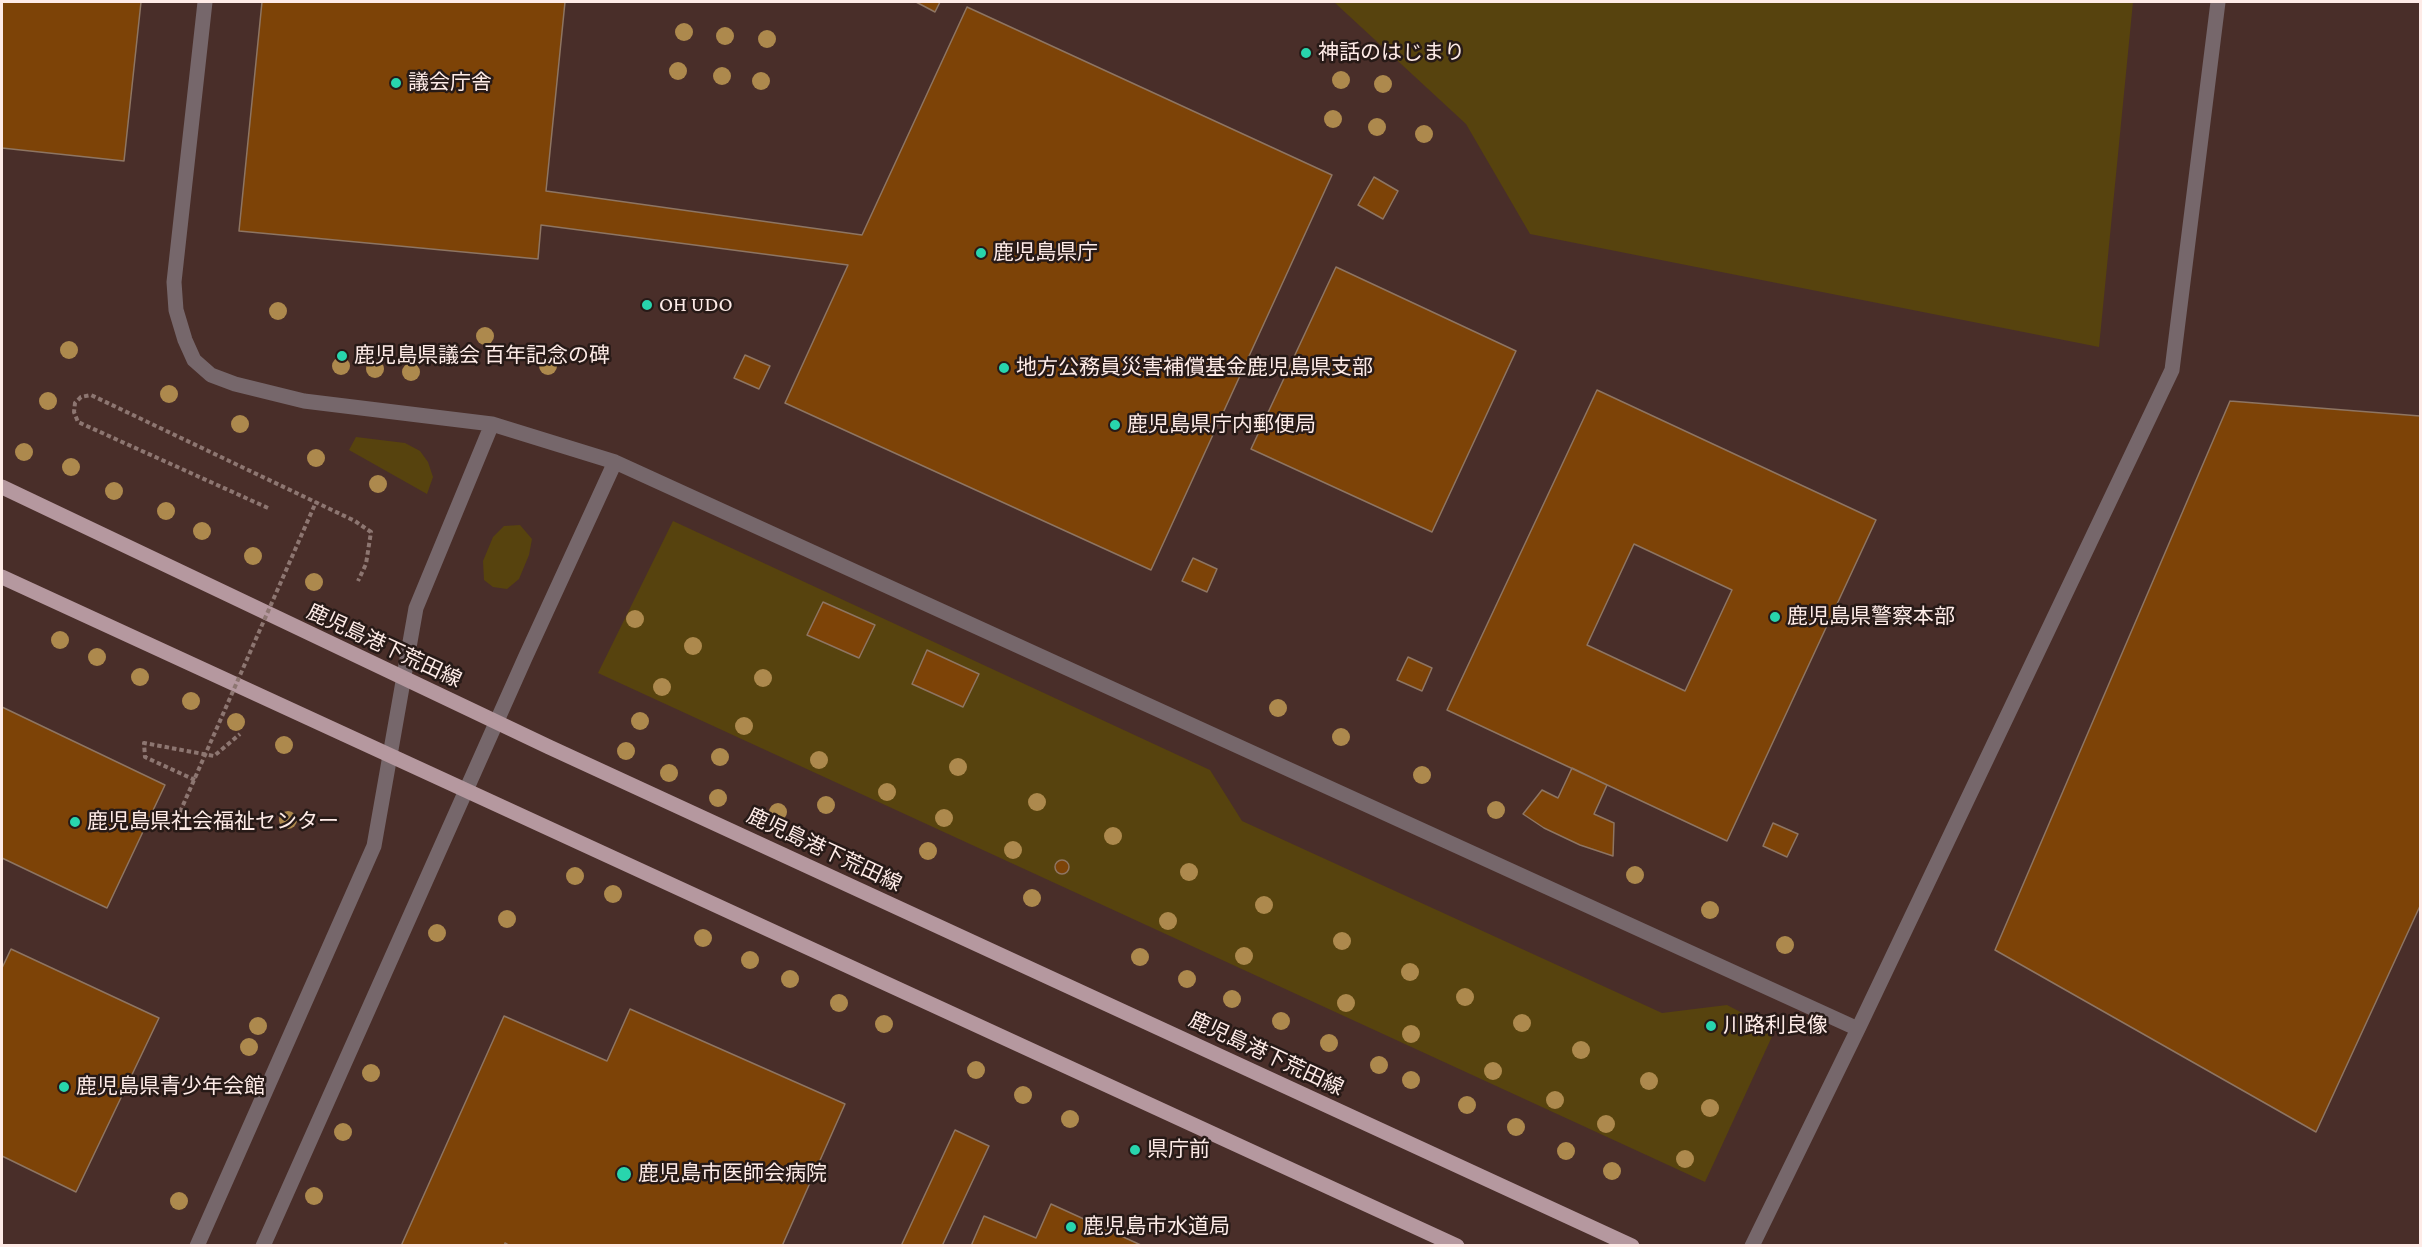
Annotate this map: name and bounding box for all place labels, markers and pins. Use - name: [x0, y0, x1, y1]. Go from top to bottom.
- place label: 神話のはじまり: [1318, 40, 1465, 66]
- marker: 神話のはじまり: [1299, 46, 1313, 60]
- place label: 議会庁舎: [408, 70, 492, 96]
- marker: 議会庁舎: [389, 76, 403, 90]
- place label: 鹿児島県庁: [993, 240, 1098, 266]
- marker: 鹿児島県庁: [974, 246, 988, 260]
- place label: OH UDO: [659, 292, 732, 318]
- marker: OH UDO: [640, 298, 654, 312]
- place label: 鹿児島県議会 百年記念の碑: [354, 343, 610, 369]
- marker: 鹿児島県議会 百年記念の碑: [335, 349, 349, 363]
- place label: 地方公務員災害補償基金鹿児島県支部: [1016, 355, 1373, 381]
- marker: 地方公務員災害補償基金鹿児島県支部: [997, 361, 1011, 375]
- place label: 鹿児島県庁内郵便局: [1127, 412, 1316, 438]
- marker: 鹿児島県庁内郵便局: [1108, 418, 1122, 432]
- place label: 鹿児島県警察本部: [1787, 604, 1955, 630]
- marker: 鹿児島県警察本部: [1768, 610, 1782, 624]
- place label: 鹿児島県社会福祉センター: [87, 809, 339, 835]
- marker: 鹿児島県社会福祉センター: [68, 815, 82, 829]
- place label: 川路利良像: [1723, 1013, 1828, 1039]
- marker: 川路利良像: [1704, 1019, 1718, 1033]
- place label: 鹿児島県青少年会館: [76, 1074, 265, 1100]
- marker: 鹿児島県青少年会館: [57, 1080, 71, 1094]
- place label: 県庁前: [1147, 1137, 1210, 1163]
- marker: 県庁前: [1128, 1143, 1142, 1157]
- place label: 鹿児島市医師会病院: [638, 1161, 827, 1187]
- marker: 鹿児島市医師会病院: [615, 1165, 633, 1183]
- place label: 鹿児島市水道局: [1083, 1214, 1230, 1240]
- marker: 鹿児島市水道局: [1064, 1220, 1078, 1234]

